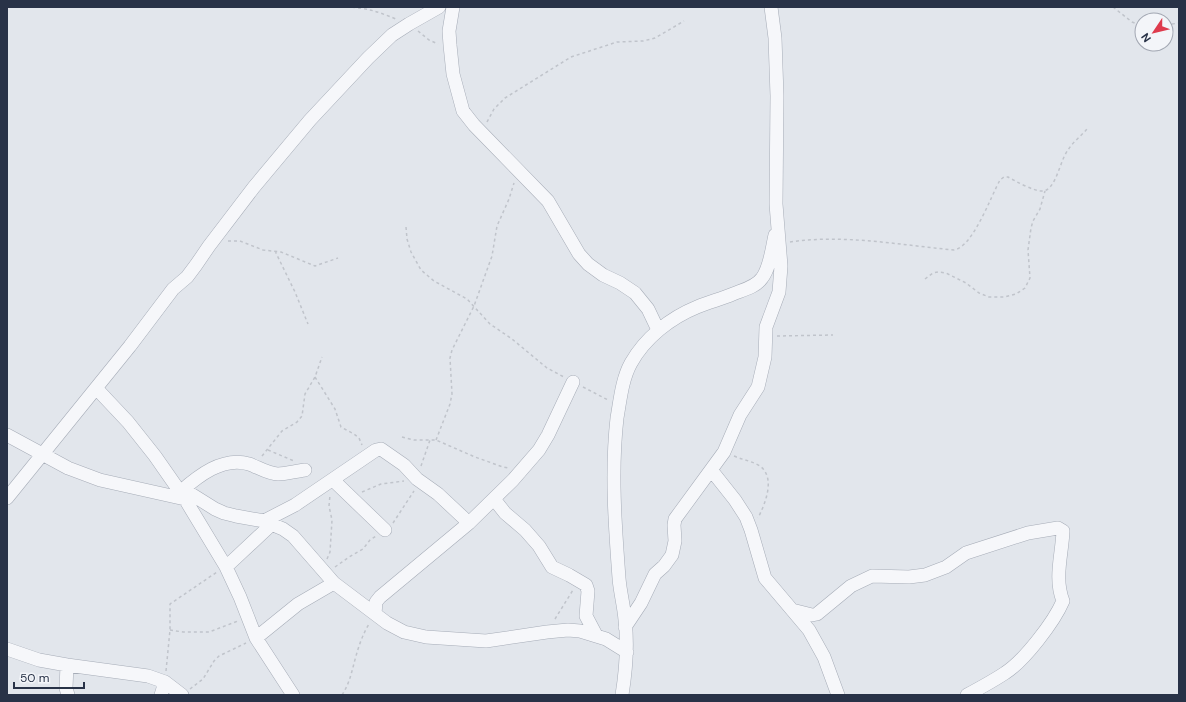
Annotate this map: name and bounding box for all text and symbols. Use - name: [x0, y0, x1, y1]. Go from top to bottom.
- north arrow: [1134, 12, 1174, 52]
- text: N: [1138, 30, 1154, 45]
- scale bar: [14, 664, 84, 690]
- text: 50 m: [20, 670, 49, 686]

